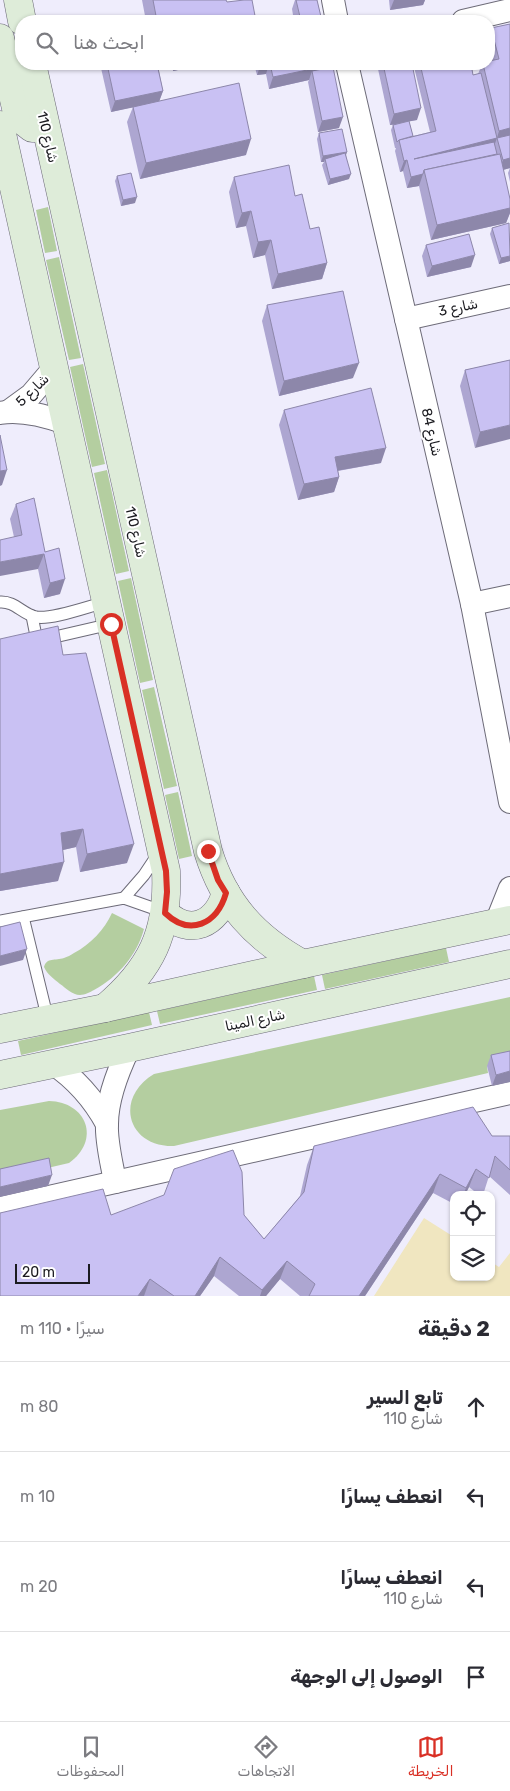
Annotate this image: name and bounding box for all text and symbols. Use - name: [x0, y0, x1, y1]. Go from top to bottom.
- search box: [15, 15, 495, 70]
- icon: search: [33, 29, 61, 57]
- text: ابحث هنا: [73, 31, 145, 54]
- street label: شارع 110: [31, 110, 62, 165]
- street label: شارع 3: [437, 295, 480, 322]
- street label: شارع 5: [12, 370, 54, 412]
- street label: شارع 84: [416, 406, 445, 458]
- street label: شارع 110: [119, 505, 150, 560]
- route start: [100, 613, 123, 636]
- route end: [197, 840, 220, 863]
- street label: شارع المينا: [224, 1006, 287, 1037]
- map controls: [450, 1191, 495, 1281]
- button: locate: [450, 1191, 495, 1236]
- button: layers: [450, 1236, 495, 1281]
- scale bar: [15, 1261, 90, 1284]
- text: 20 m: [22, 1264, 55, 1281]
- text: 2 دقيقة: [418, 1316, 490, 1341]
- text: سيرًا · 110 m: [20, 1319, 105, 1338]
- text: تابع السير: [367, 1386, 443, 1409]
- icon: ahead: [462, 1393, 490, 1421]
- text: 80 m: [20, 1397, 59, 1416]
- text: شارع 110: [383, 1409, 443, 1428]
- icon: left: [462, 1483, 490, 1511]
- text: انعطف يسارًا: [340, 1485, 443, 1508]
- text: 10 m: [20, 1487, 55, 1506]
- text: انعطف يسارًا: [340, 1566, 443, 1589]
- icon: left: [462, 1573, 490, 1601]
- text: 20 m: [20, 1577, 58, 1596]
- text: شارع 110: [383, 1589, 443, 1608]
- icon: arrive: [462, 1663, 490, 1691]
- text: الوصول إلى الوجهة: [290, 1665, 443, 1688]
- tab: المحفوظات: [57, 1733, 125, 1780]
- tab: الاتجاهات: [238, 1733, 295, 1780]
- tab: الخريطة: [408, 1733, 454, 1780]

